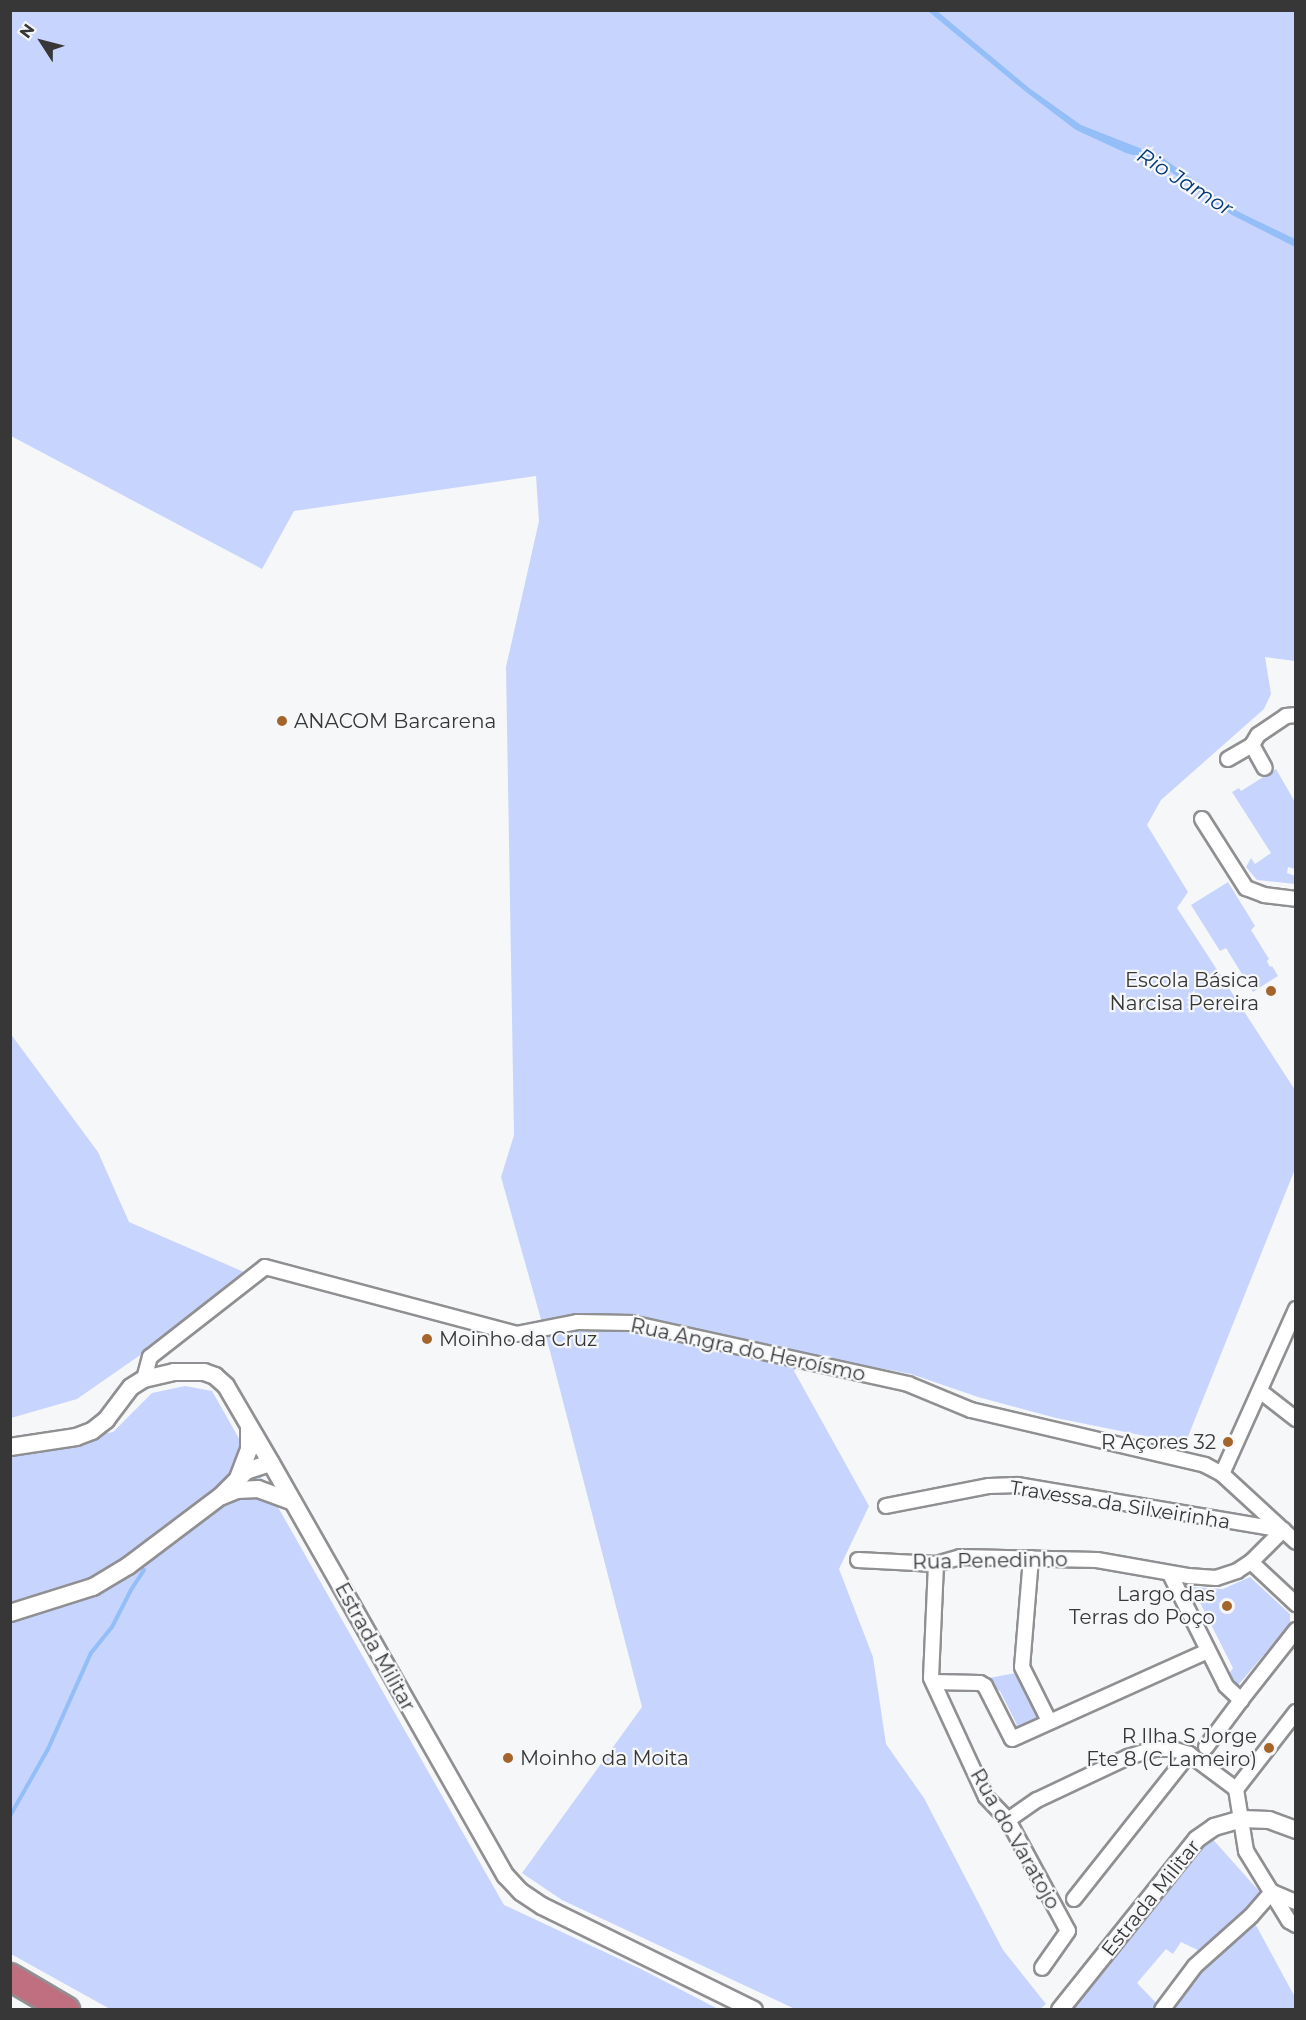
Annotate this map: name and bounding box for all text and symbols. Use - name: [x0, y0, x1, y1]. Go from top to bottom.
- north arrow: [12, 12, 72, 72]
- text: N: [16, 20, 39, 42]
- water label: Rio Jamor: [1133, 143, 1237, 221]
- place label: ANACOM Barcarena: [294, 709, 496, 733]
- marker: ANACOM Barcarena: [275, 714, 289, 728]
- place label: Escola Básica Narcisa Pereira: [1109, 968, 1259, 1015]
- marker: Escola Básica Narcisa Pereira: [1264, 984, 1278, 998]
- street label: Rua Angra do Heroísmo: [628, 1313, 868, 1387]
- place label: Moinho da Cruz: [439, 1327, 597, 1351]
- marker: Moinho da Cruz: [420, 1332, 434, 1346]
- place label: R Açores 32: [1101, 1430, 1216, 1454]
- marker: R Açores 32: [1221, 1435, 1235, 1449]
- street label: Travessa da Silveirinha: [1008, 1476, 1232, 1534]
- street label: Rua Penedinho: [912, 1548, 1068, 1574]
- street label: Estrada Militar: [330, 1579, 420, 1715]
- place label: Largo das Terras do Poço: [1069, 1582, 1215, 1629]
- marker: Largo das Terras do Poço: [1220, 1599, 1234, 1613]
- place label: R Ilha S Jorge Fte 8 (C Lameiro): [1086, 1724, 1257, 1771]
- marker: R Ilha S Jorge Fte 8 (C Lameiro): [1262, 1741, 1276, 1755]
- place label: Moinho da Moita: [520, 1746, 689, 1770]
- marker: Moinho da Moita: [501, 1751, 515, 1765]
- street label: Rua do Varatojo: [965, 1765, 1065, 1913]
- street label: Estrada Militar: [1097, 1835, 1205, 1961]

